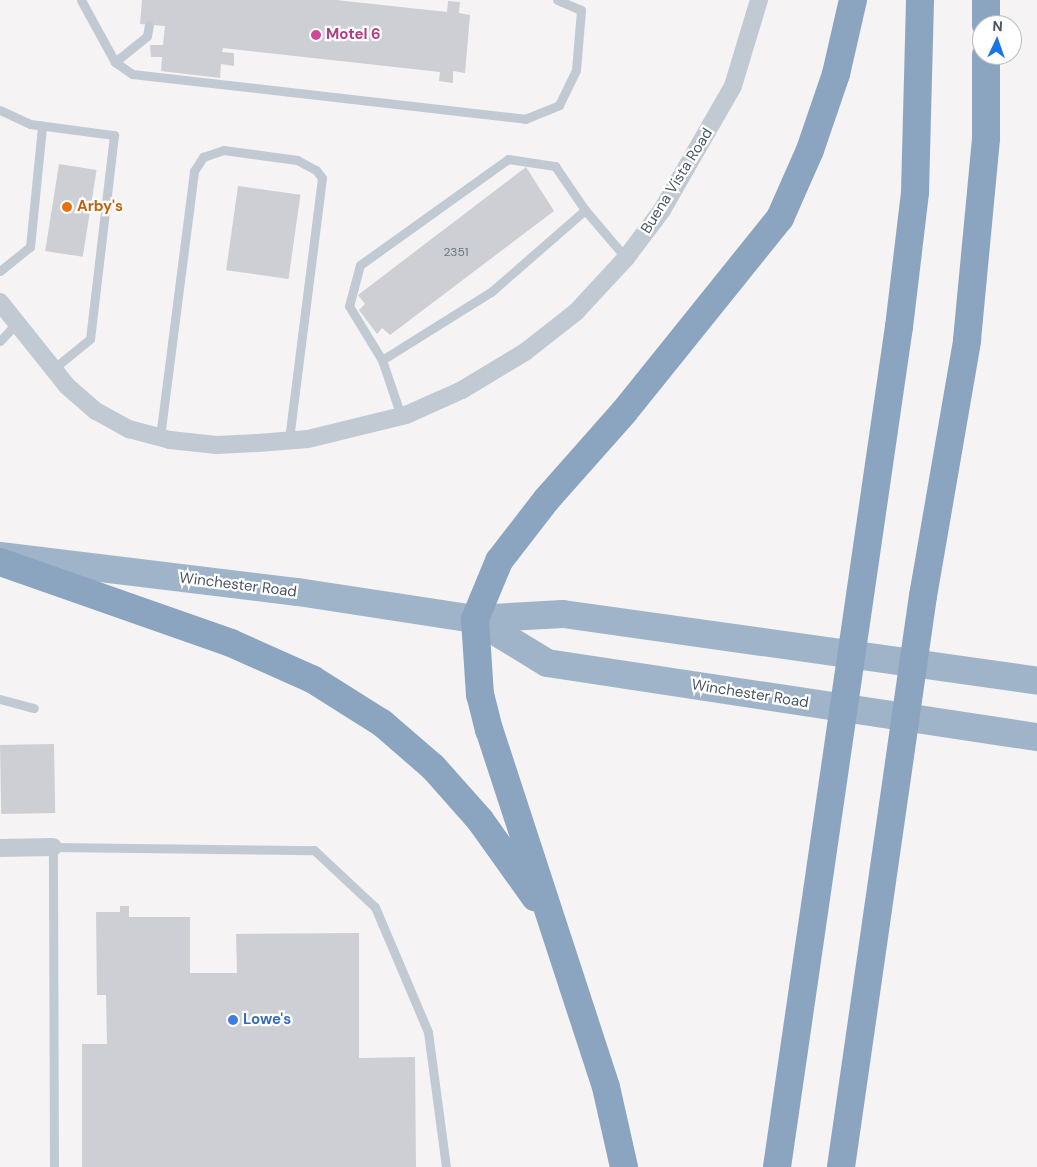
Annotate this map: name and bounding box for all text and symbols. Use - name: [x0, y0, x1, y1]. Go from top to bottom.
- north arrow: [972, 15, 1022, 65]
- text: N: [992, 17, 1003, 35]
- place label: Motel 6: [326, 26, 381, 44]
- marker: Motel 6: [310, 29, 322, 41]
- street label: Buena Vista Road: [637, 125, 717, 237]
- place label: Arby's: [77, 198, 123, 216]
- marker: Arby's: [61, 201, 73, 213]
- house number: 2351: [443, 246, 469, 260]
- street label: Winchester Road: [178, 569, 298, 601]
- street label: Winchester Road: [690, 676, 810, 712]
- place label: Lowe's: [243, 1011, 291, 1029]
- marker: Lowe's: [227, 1014, 239, 1026]

